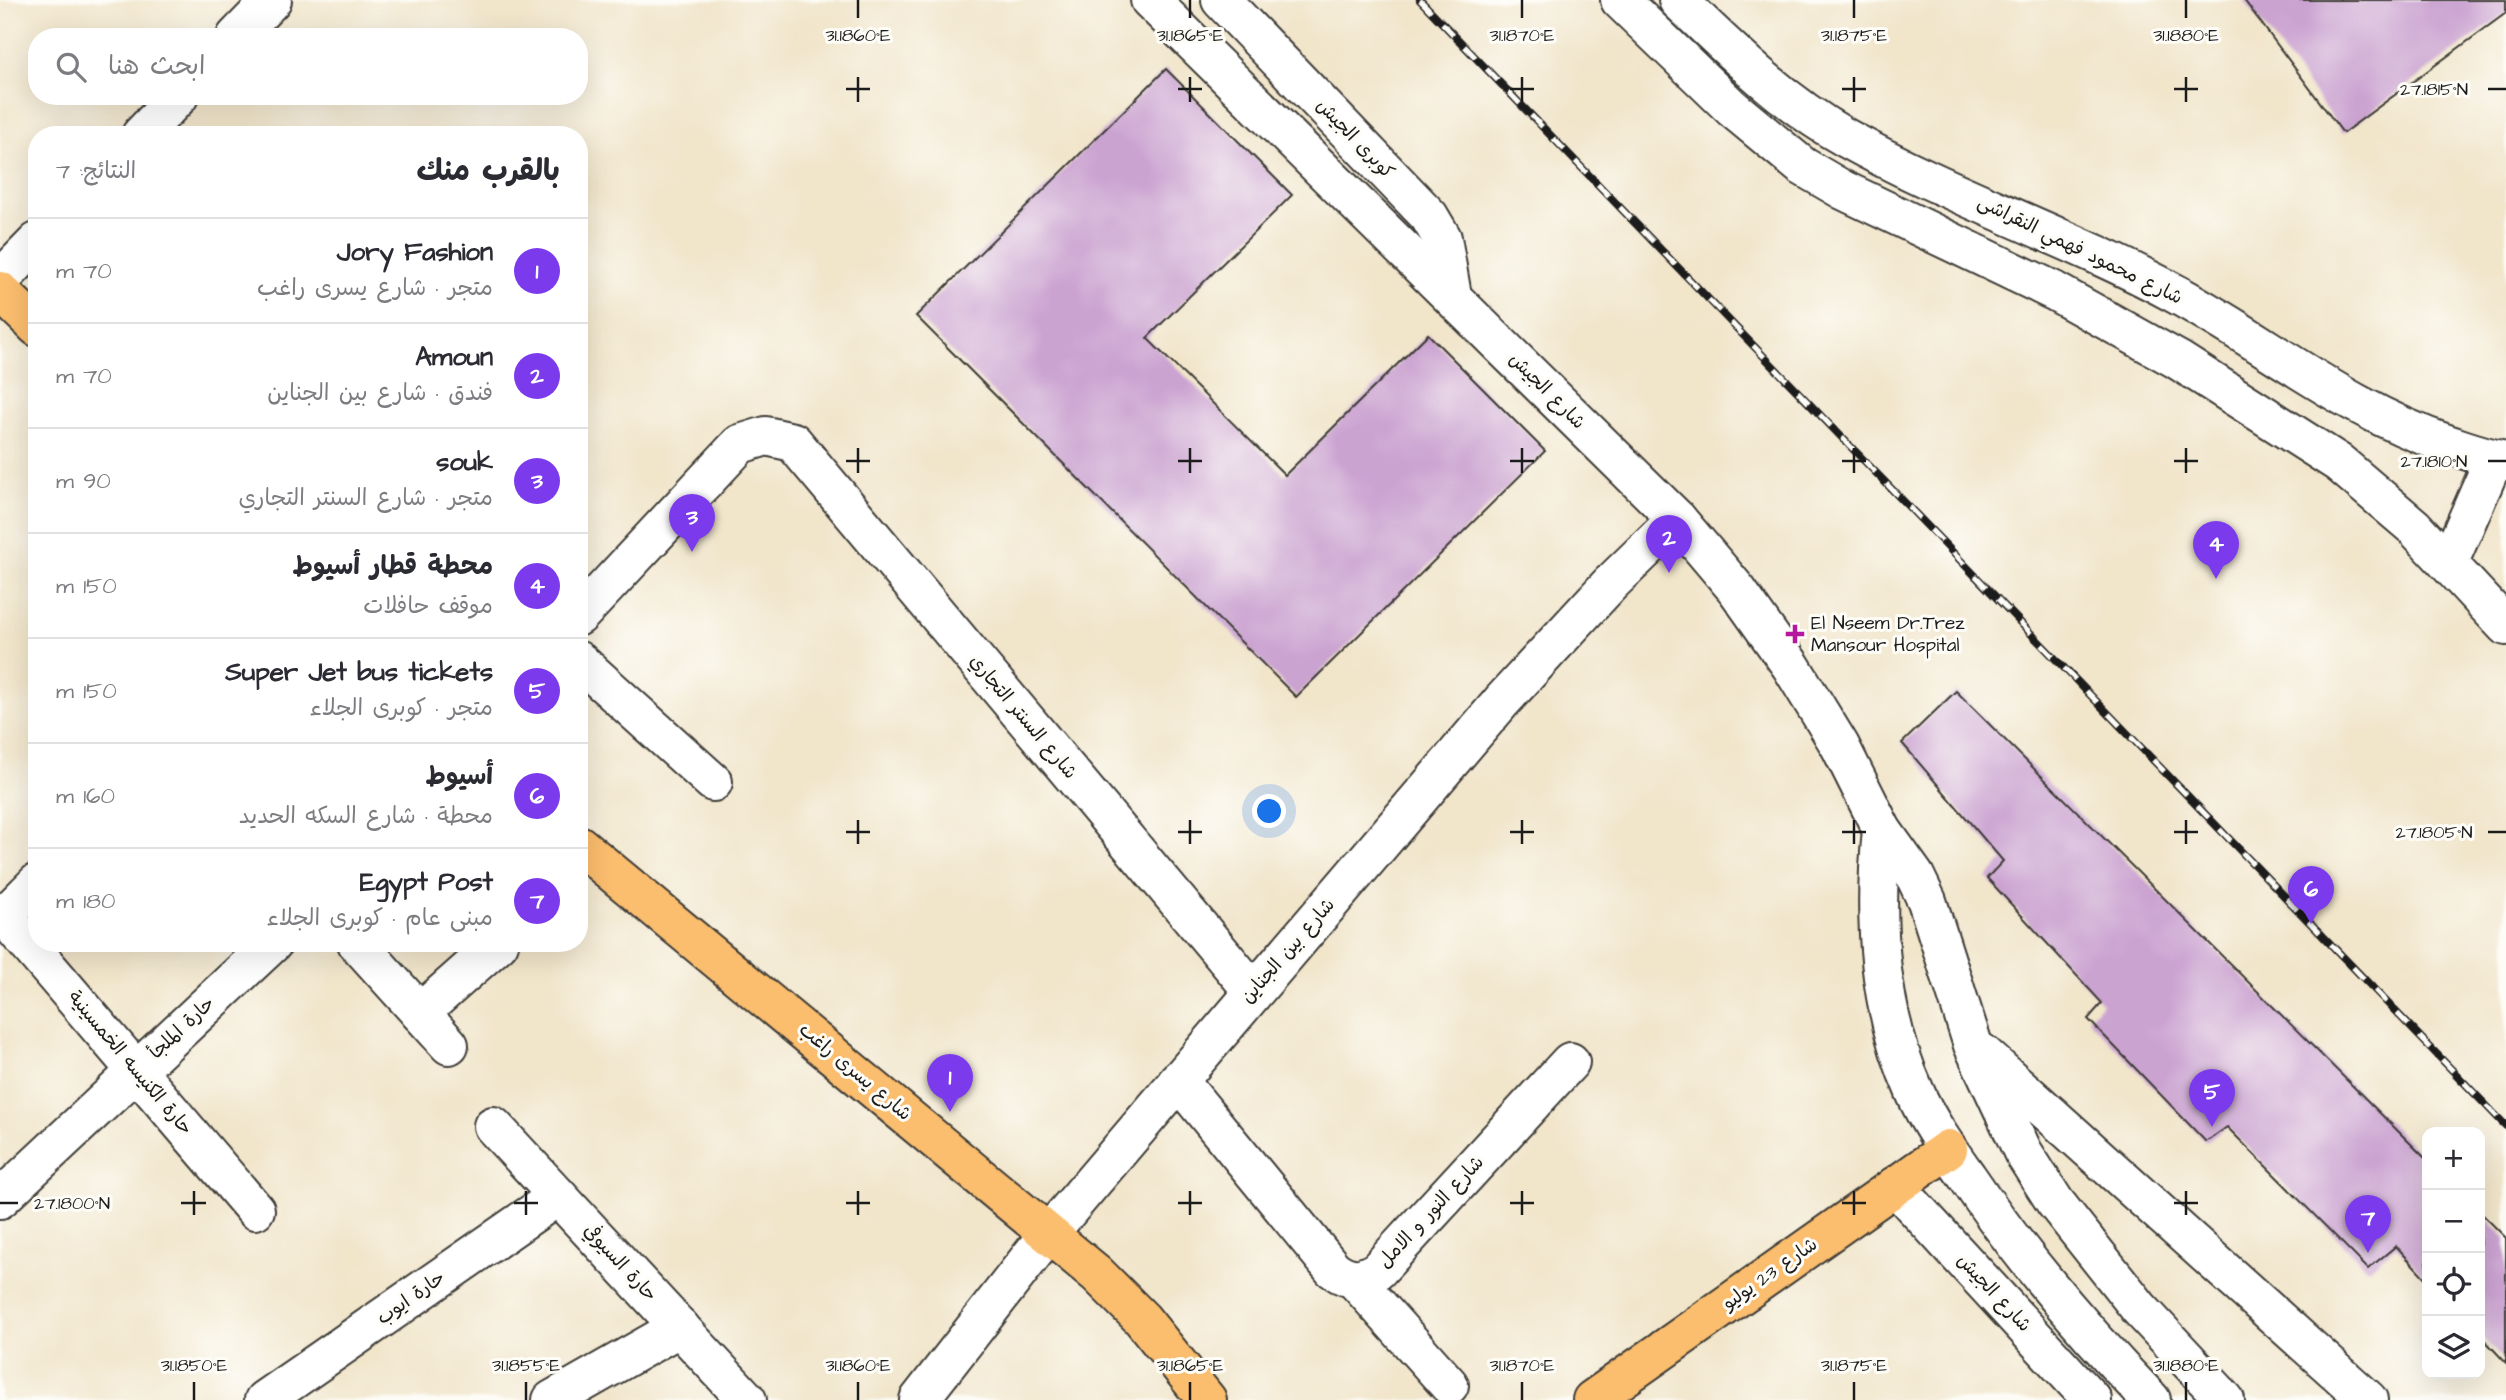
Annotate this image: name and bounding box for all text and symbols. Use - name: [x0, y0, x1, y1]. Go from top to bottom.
- text: 31.1860°E: [825, 23, 891, 48]
- text: 31.1865°E: [1157, 23, 1224, 48]
- text: 31.1870°E: [1489, 23, 1555, 48]
- text: 31.1875°E: [1821, 23, 1888, 48]
- text: 31.1880°E: [2153, 23, 2219, 48]
- search box: [28, 28, 588, 105]
- icon: search: [52, 48, 90, 86]
- text: ابحث هنا: [108, 48, 205, 84]
- text: 27.1815°N: [2400, 77, 2468, 102]
- street label: كوبرى الجيش: [1310, 93, 1400, 185]
- text: بالقرب منك: [416, 150, 560, 192]
- text: النتائج: 7: [56, 155, 136, 187]
- street label: شارع محمود فهمي النقراشى: [1972, 189, 2187, 313]
- text: Jory Fashion: [337, 234, 493, 270]
- text: 70 m: [56, 255, 112, 287]
- text: 1: [536, 255, 538, 287]
- text: متجر · شارع يسرى راغب: [257, 272, 493, 304]
- text: Amoun: [415, 339, 493, 375]
- street label: شارع الجيش: [1503, 347, 1591, 435]
- text: 70 m: [56, 360, 112, 392]
- text: 2: [530, 360, 544, 392]
- text: فندق · شارع بين الجناين: [267, 377, 493, 409]
- text: souk: [436, 444, 493, 480]
- text: 27.1810°N: [2401, 449, 2467, 474]
- text: 90 m: [56, 465, 111, 497]
- text: 3: [531, 465, 543, 497]
- text: متجر · شارع السنتر التجاري: [238, 482, 493, 514]
- pin: 3: [669, 494, 715, 552]
- pin: 2: [1646, 515, 1692, 573]
- pin: 4: [2193, 521, 2239, 579]
- text: محطة قطار أسيوط: [292, 548, 493, 584]
- text: 150 m: [56, 570, 117, 602]
- text: 4: [529, 570, 545, 602]
- text: موقف حافلات: [363, 590, 493, 622]
- place label: El Nseem Dr.Trez Mansour Hospital: [1811, 610, 1965, 659]
- marker: El Nseem Dr.Trez Mansour Hospital: [1785, 624, 1805, 644]
- street label: شارع السنتر التجاري: [963, 649, 1083, 785]
- text: Super Jet bus tickets: [225, 654, 493, 690]
- text: 150 m: [56, 675, 117, 707]
- text: 5: [529, 675, 545, 707]
- text: متجر · كوبرى الجلاء: [309, 692, 493, 724]
- text: أسيوط: [425, 758, 493, 794]
- text: 160 m: [56, 780, 115, 812]
- text: 6: [530, 780, 544, 812]
- your location: [1252, 794, 1286, 828]
- text: محطة · شارع السكه الحديد: [239, 800, 493, 832]
- text: 27.1805°N: [2395, 820, 2473, 845]
- text: Egypt Post: [360, 864, 493, 900]
- pin: 6: [2288, 866, 2334, 924]
- text: 180 m: [56, 885, 116, 917]
- text: 7: [530, 885, 544, 917]
- street label: شارع بين الجناين: [1235, 892, 1341, 1010]
- text: مبنى عام · كوبرى الجلاء: [266, 902, 493, 934]
- street label: حارة الكنيسه الخمسينية: [61, 985, 199, 1141]
- street label: حارة الملجأ: [143, 990, 221, 1066]
- street label: شارع يسرى راغب: [793, 1017, 917, 1127]
- pin: 1: [927, 1054, 973, 1112]
- pin: 5: [2189, 1069, 2235, 1127]
- map controls: [2422, 1127, 2485, 1379]
- button: +: [2422, 1127, 2485, 1190]
- street label: شارع النور و الامل: [1372, 1150, 1490, 1274]
- button: −: [2422, 1190, 2485, 1253]
- text: 27.1800°N: [34, 1191, 110, 1216]
- pin: 7: [2345, 1195, 2391, 1253]
- street label: حارة السيوفي: [577, 1218, 663, 1308]
- street label: شارع 23 يوليو: [1716, 1231, 1823, 1317]
- street label: شارع الجيش: [1950, 1248, 2038, 1338]
- button: locate: [2422, 1253, 2485, 1316]
- street label: حارة ايوب: [371, 1265, 451, 1331]
- button: layers: [2422, 1316, 2485, 1379]
- text: 31.1850°E: [161, 1353, 228, 1378]
- text: 31.1855°E: [492, 1353, 560, 1378]
- text: 31.1860°E: [825, 1353, 891, 1378]
- text: 31.1865°E: [1157, 1353, 1224, 1378]
- text: 31.1870°E: [1489, 1353, 1555, 1378]
- text: 31.1875°E: [1821, 1353, 1888, 1378]
- text: 31.1880°E: [2153, 1353, 2219, 1378]

